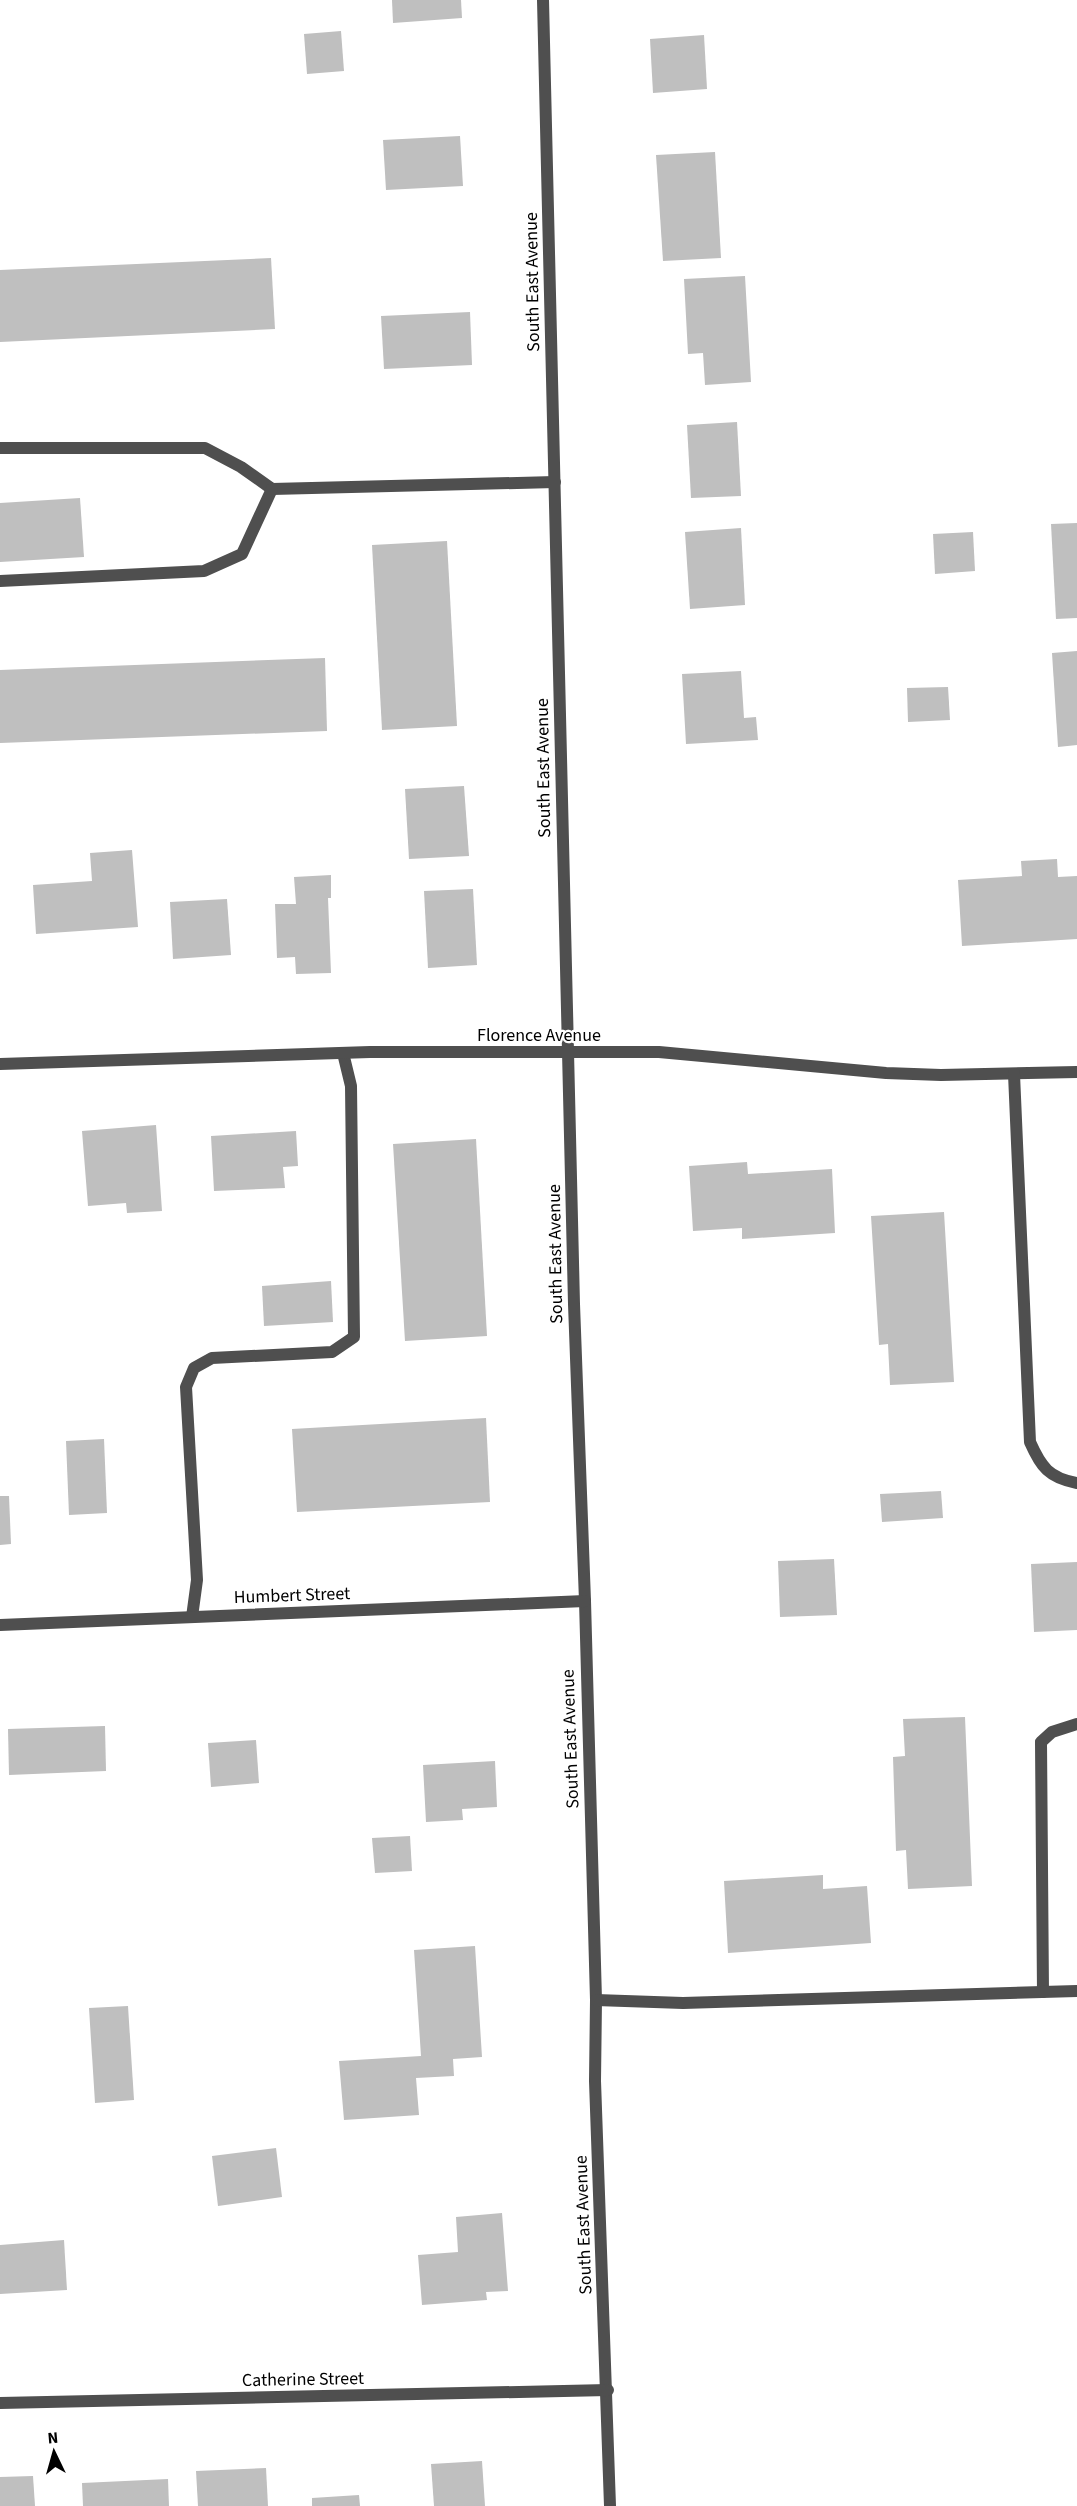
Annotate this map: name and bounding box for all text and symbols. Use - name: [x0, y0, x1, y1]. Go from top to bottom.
- street label: South East Avenue: [519, 212, 546, 352]
- street label: South East Avenue: [530, 698, 557, 838]
- street label: Florence Avenue: [477, 1023, 601, 1048]
- street label: South East Avenue: [542, 1184, 569, 1324]
- street label: Humbert Street: [233, 1581, 351, 1610]
- street label: South East Avenue: [556, 1669, 585, 1809]
- street label: South East Avenue: [569, 2155, 598, 2295]
- street label: Catherine Street: [242, 2366, 364, 2393]
- north arrow: [24, 2422, 84, 2482]
- text: N: [47, 2427, 59, 2449]

